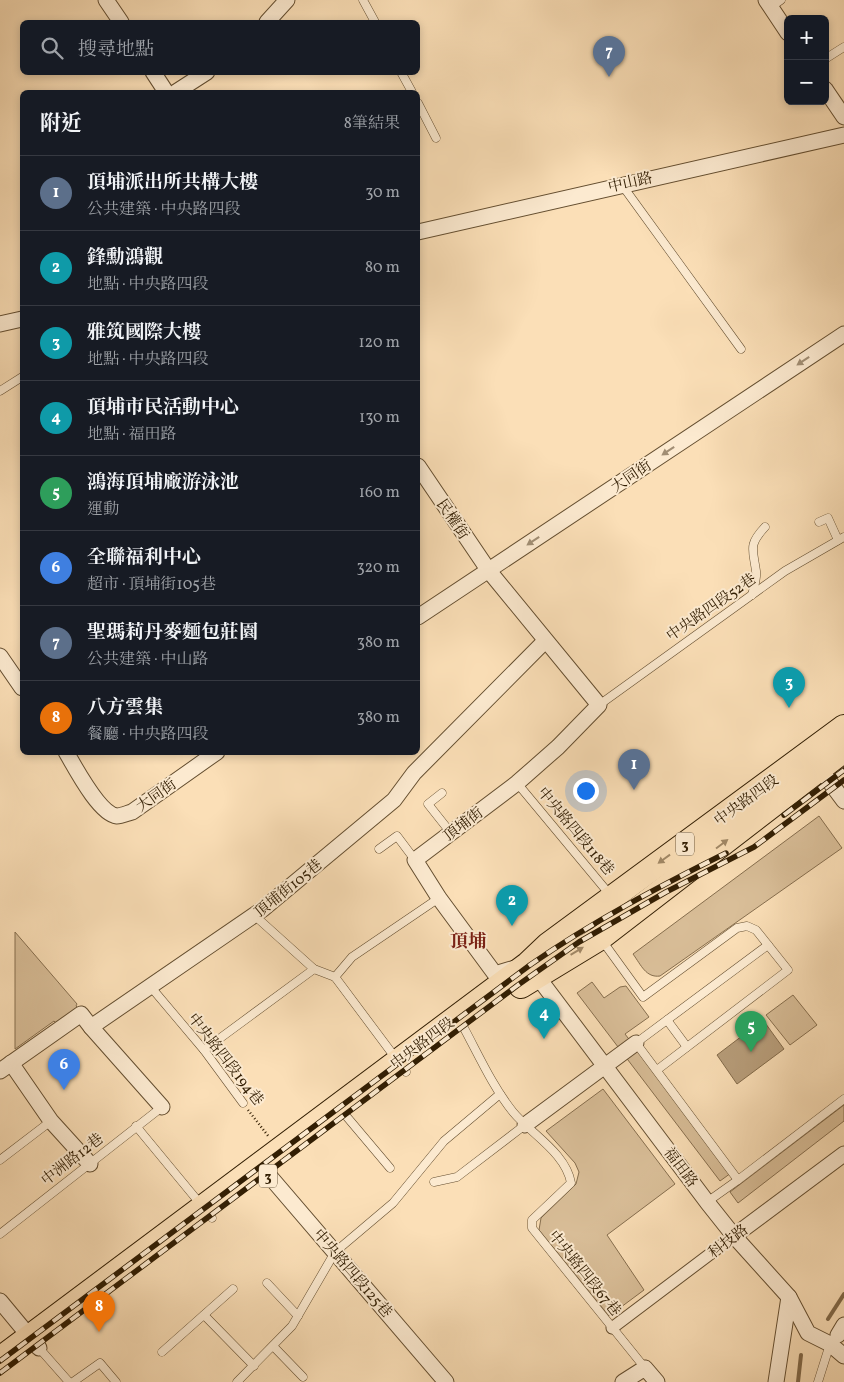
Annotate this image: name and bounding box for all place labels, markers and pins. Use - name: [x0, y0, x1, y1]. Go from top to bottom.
- pin: 7: [593, 36, 625, 77]
- pin: 3: [773, 667, 805, 708]
- pin: 1: [618, 749, 650, 790]
- pin: 2: [496, 885, 528, 926]
- pin: 4: [528, 998, 560, 1039]
- pin: 5: [735, 1011, 767, 1052]
- pin: 6: [48, 1049, 80, 1090]
- pin: 8: [83, 1291, 115, 1332]

